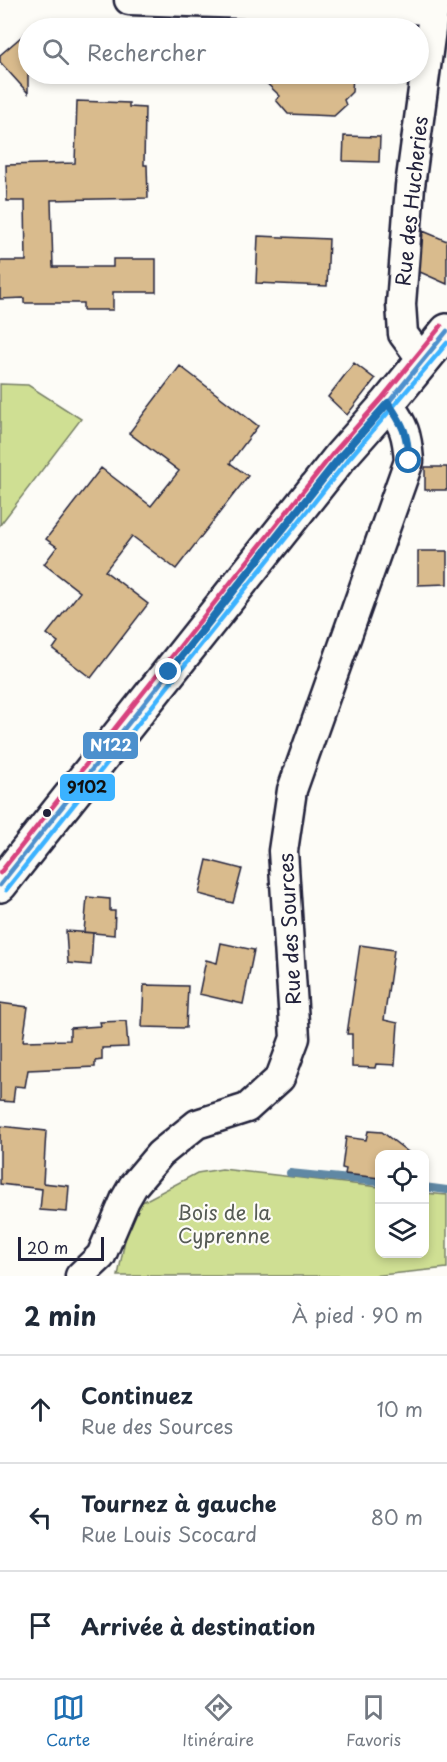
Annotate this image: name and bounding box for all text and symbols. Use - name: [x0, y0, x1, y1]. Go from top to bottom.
- search box: [18, 18, 429, 84]
- icon: search: [39, 35, 72, 68]
- text: Rechercher: [87, 35, 206, 68]
- street label: Rue des Hucheries: [387, 114, 435, 288]
- route start: [395, 447, 421, 473]
- route end: [155, 658, 181, 684]
- line badge: N122: [82, 731, 139, 760]
- text: N122: [90, 732, 132, 756]
- line badge: 9102: [59, 773, 116, 802]
- text: 9102: [67, 774, 107, 798]
- unlabelled marker: [41, 807, 53, 819]
- street label: Rue des Sources: [270, 852, 308, 1006]
- map controls: [375, 1150, 429, 1258]
- button: locate: [375, 1150, 429, 1204]
- park label: Bois de la Cyprenne: [177, 1197, 271, 1250]
- button: layers: [375, 1204, 429, 1258]
- scale bar: [18, 1234, 104, 1262]
- text: 20 m: [27, 1235, 68, 1259]
- text: 2 min: [24, 1296, 97, 1335]
- text: À pied · 90 m: [292, 1300, 423, 1330]
- text: Continuez: [81, 1378, 193, 1411]
- icon: ahead: [24, 1393, 57, 1426]
- text: 10 m: [376, 1394, 423, 1424]
- text: Rue des Sources: [81, 1411, 233, 1441]
- text: Tournez à gauche: [81, 1486, 277, 1519]
- icon: left: [24, 1501, 57, 1534]
- text: 80 m: [371, 1502, 423, 1532]
- text: Rue Louis Scocard: [81, 1519, 257, 1549]
- icon: arrive: [24, 1609, 57, 1642]
- text: Arrivée à destination: [81, 1609, 315, 1642]
- tab: Carte: [46, 1691, 90, 1751]
- tab: Itinéraire: [182, 1691, 254, 1751]
- tab: Favoris: [346, 1691, 401, 1751]

